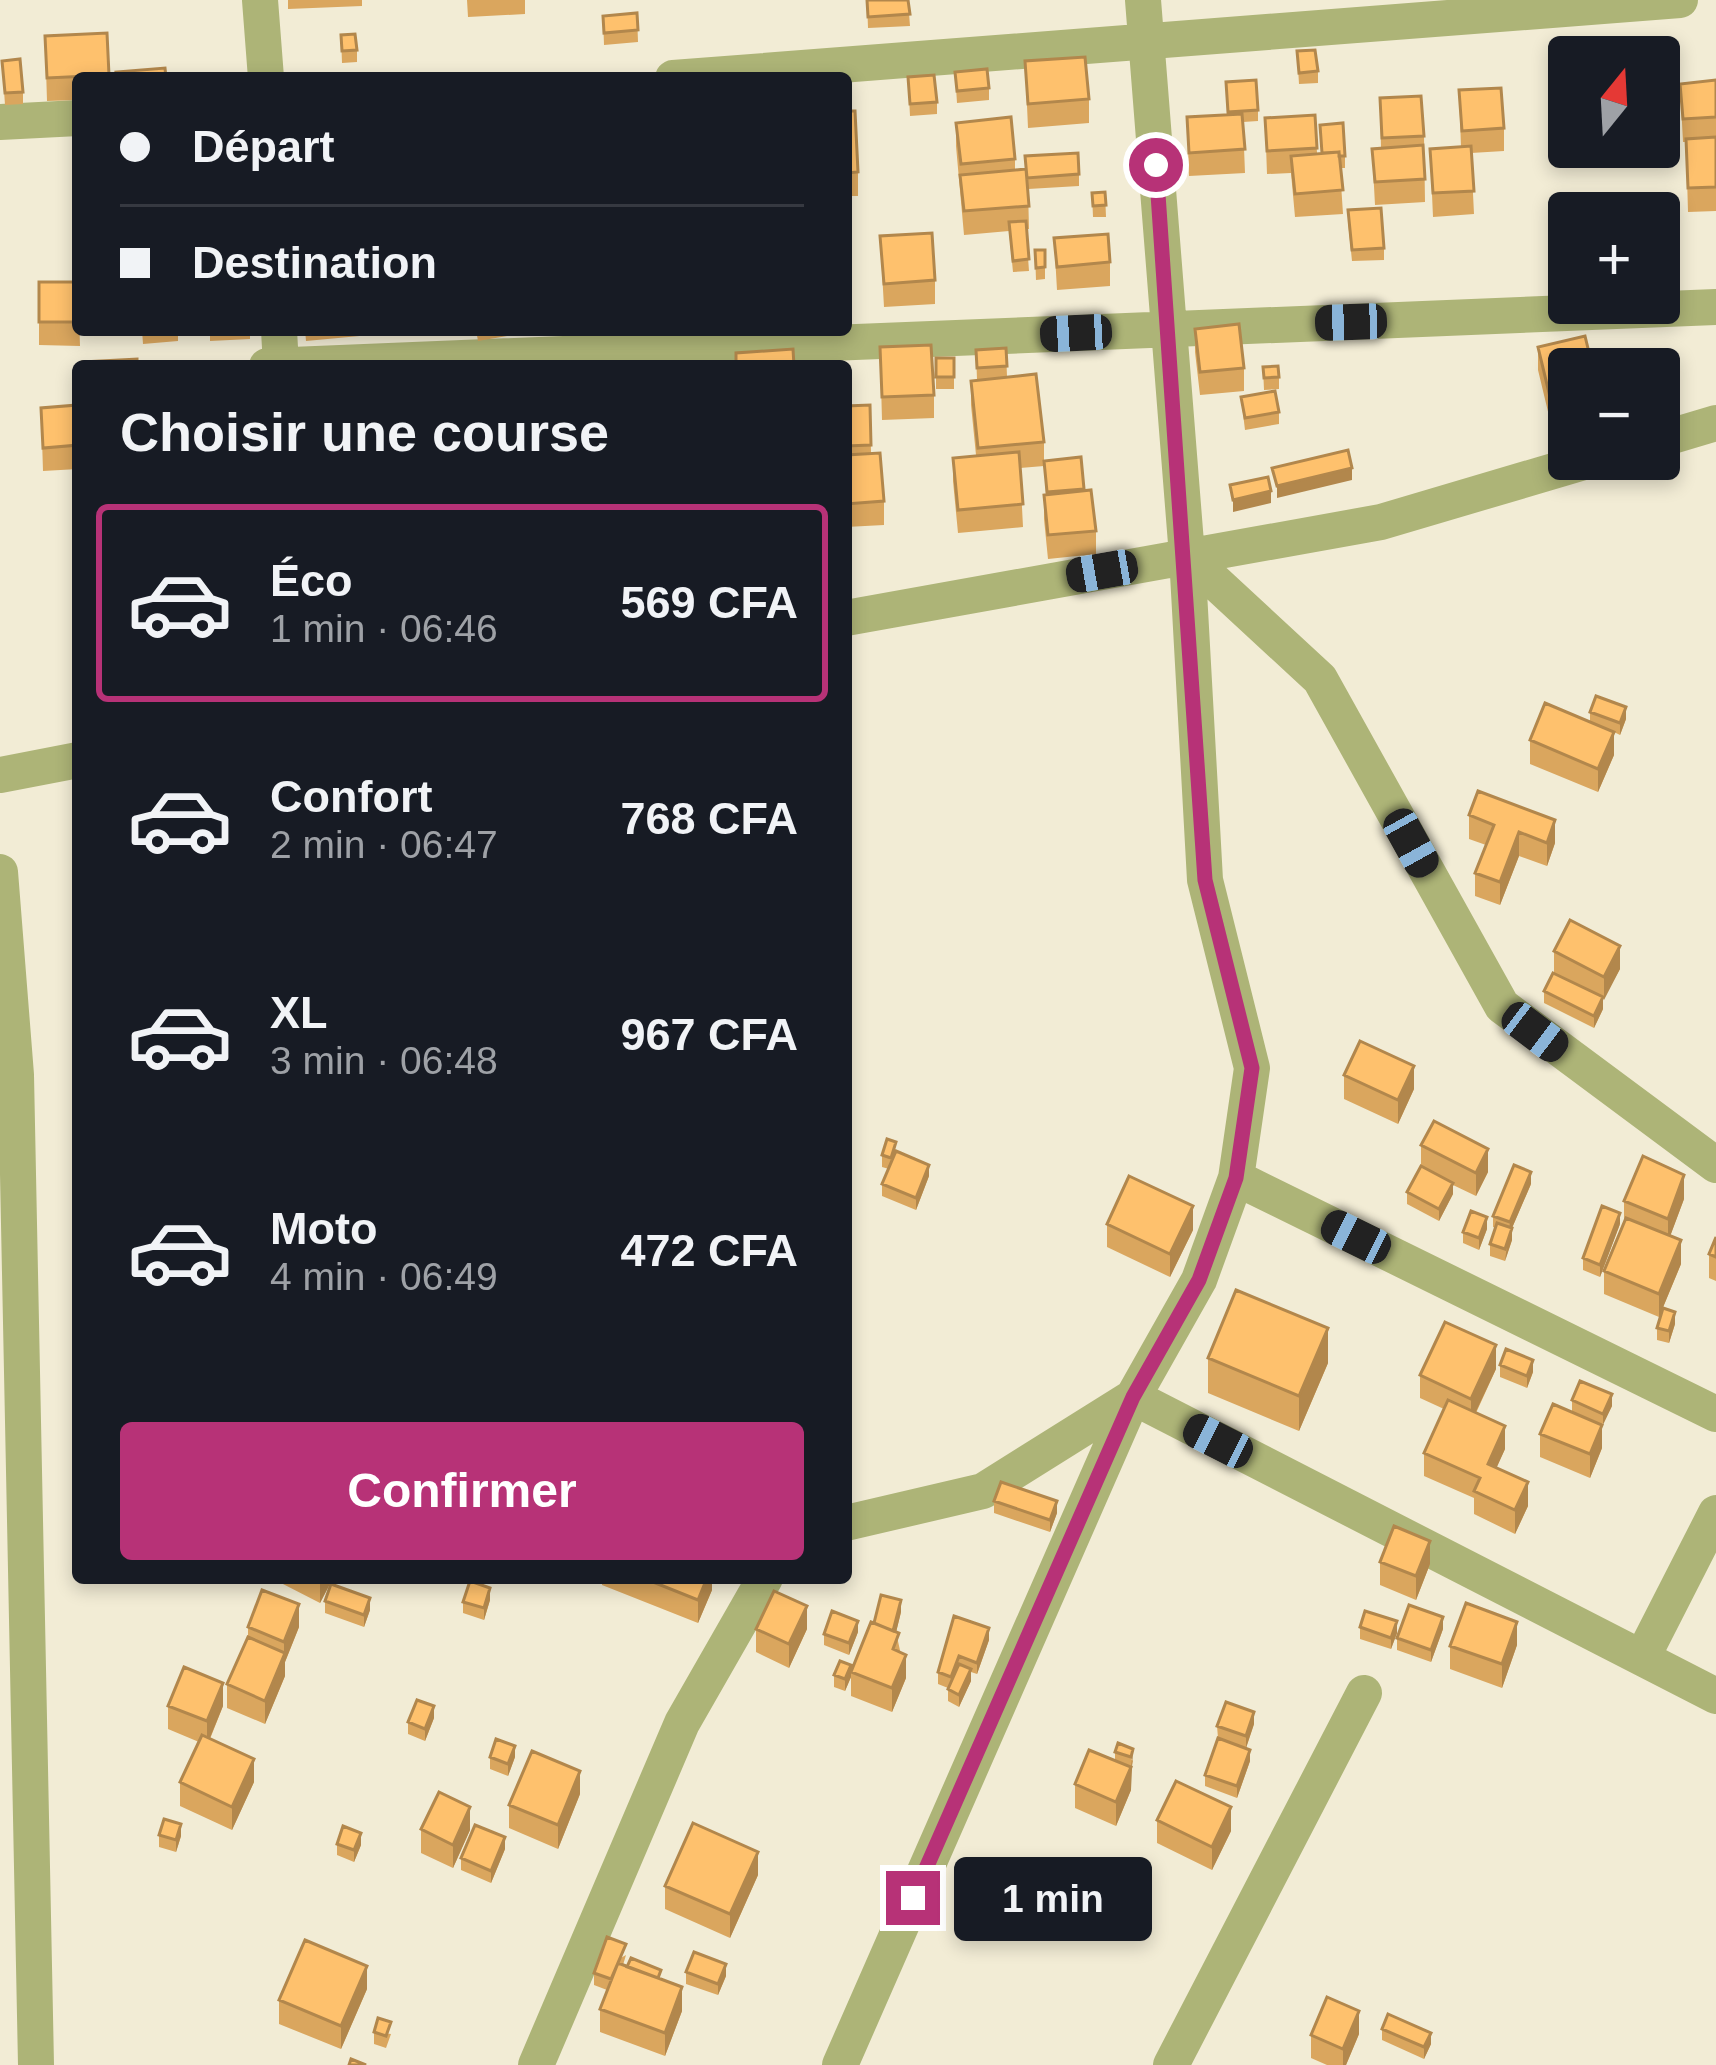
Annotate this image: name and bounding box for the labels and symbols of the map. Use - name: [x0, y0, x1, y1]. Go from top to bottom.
- north arrow: [1548, 36, 1680, 168]
- route start: [1129, 138, 1183, 192]
- car: [1314, 303, 1388, 341]
- car: [1039, 313, 1113, 353]
- car: [1063, 547, 1141, 595]
- car: [1378, 803, 1444, 883]
- car: [1495, 996, 1575, 1068]
- car: [1316, 1205, 1396, 1269]
- car: [1178, 1409, 1258, 1473]
- callout: 1 min: [955, 1856, 1153, 1940]
- route end: [886, 1871, 940, 1925]

